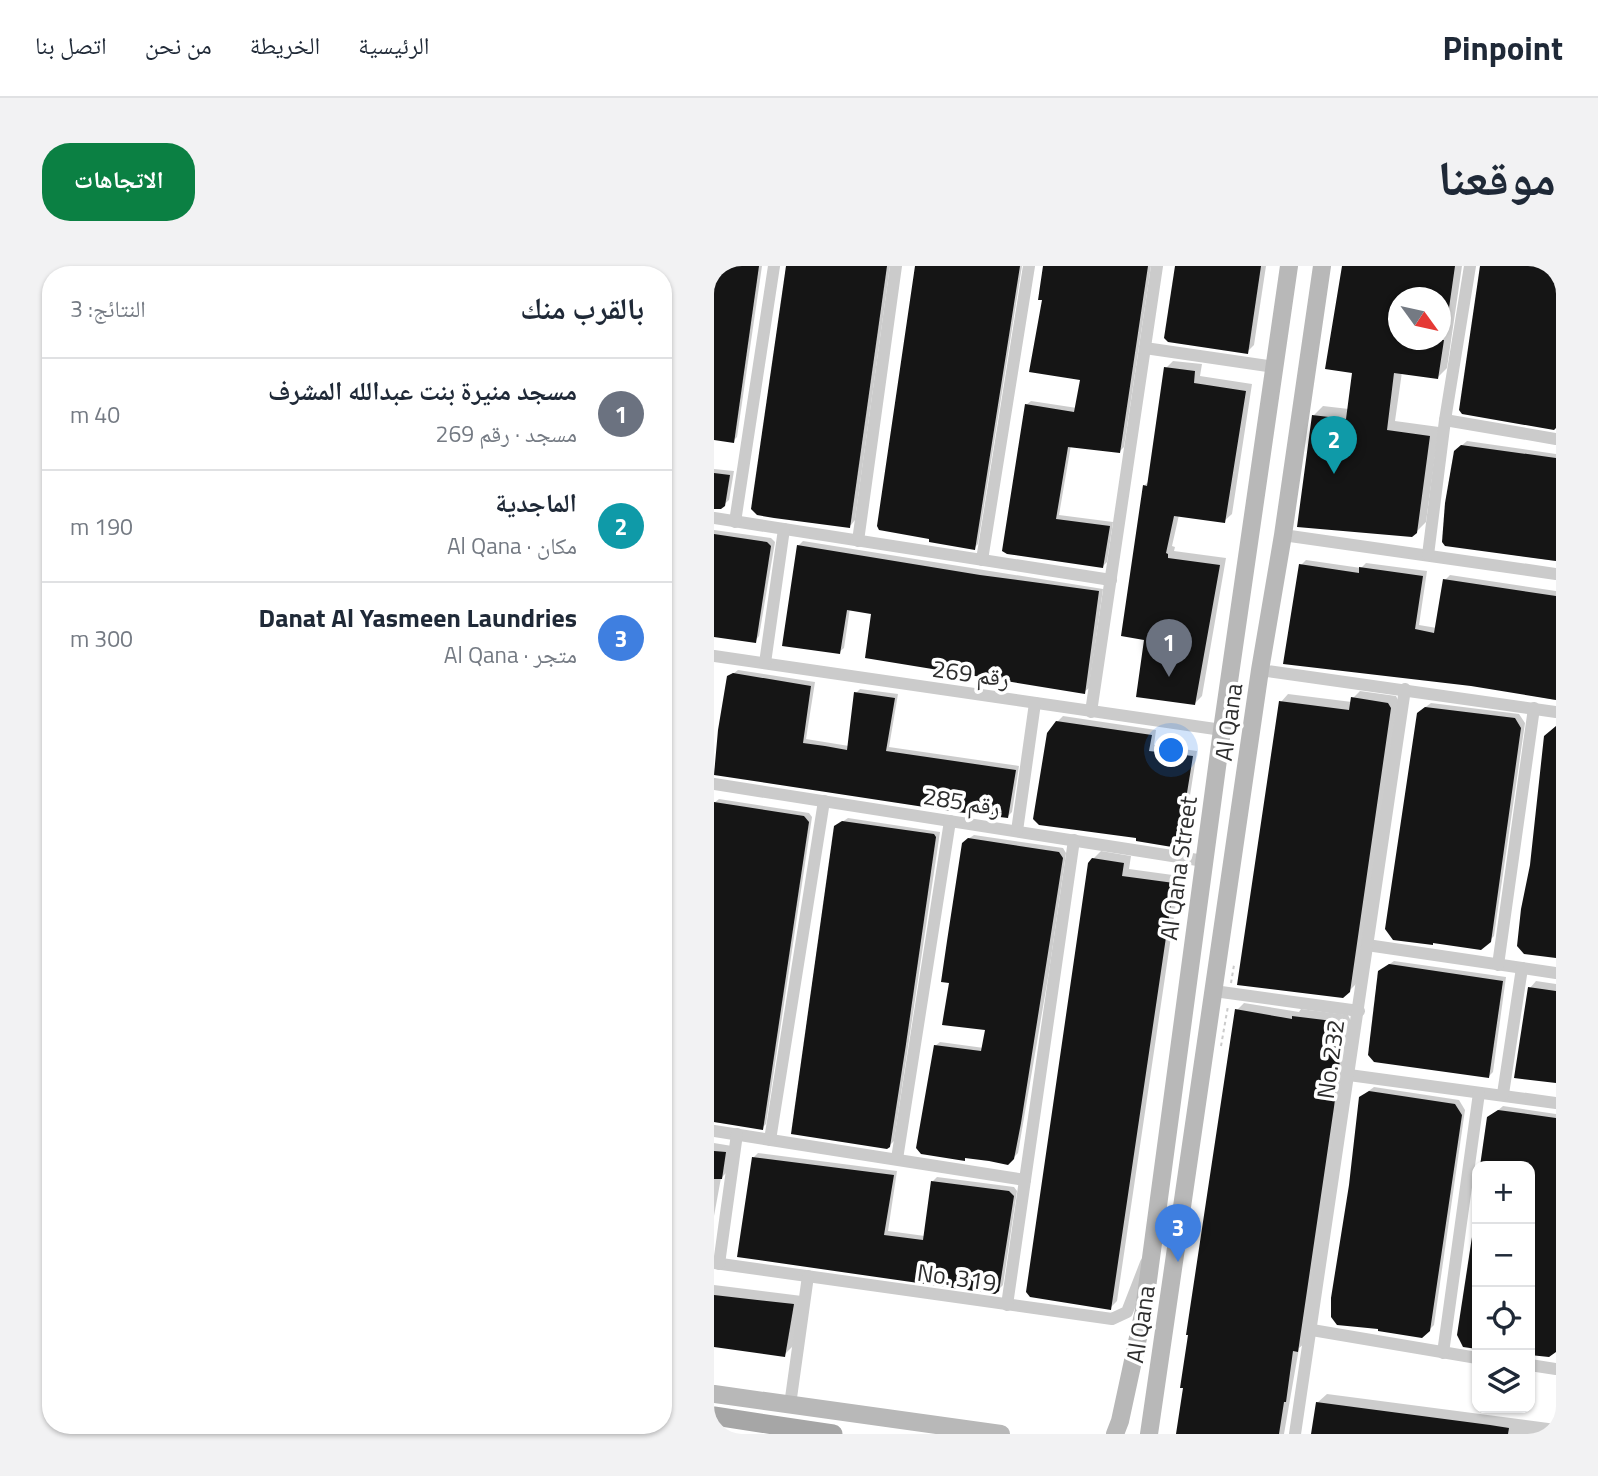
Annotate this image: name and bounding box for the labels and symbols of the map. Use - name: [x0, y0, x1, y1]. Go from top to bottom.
- north arrow: [1388, 287, 1451, 350]
- pin: 2: [1311, 416, 1357, 474]
- pin: 1: [1146, 619, 1192, 677]
- street label: رقم 269: [930, 650, 1012, 696]
- street label: Al Qana: [1205, 681, 1251, 763]
- your location: [1154, 733, 1188, 767]
- street label: رقم 285: [921, 777, 1003, 825]
- street label: Al Qana Street: [1150, 793, 1206, 942]
- street label: No. 232: [1307, 1017, 1353, 1101]
- pin: 3: [1155, 1204, 1201, 1262]
- street label: No. 319: [915, 1254, 999, 1300]
- street label: Al Qana: [1116, 1283, 1164, 1365]

